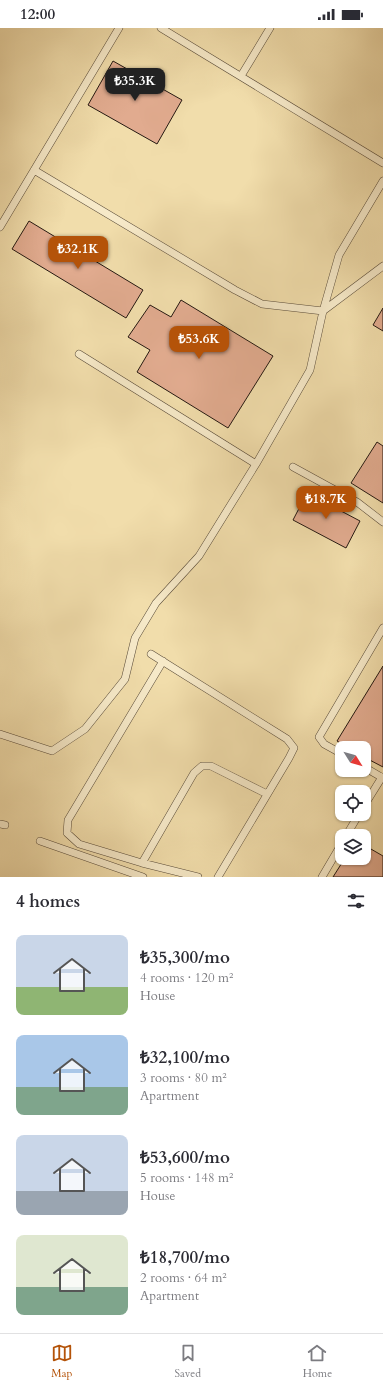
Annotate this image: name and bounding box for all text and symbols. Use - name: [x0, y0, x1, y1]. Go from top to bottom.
- text: 12:00: [20, 4, 55, 24]
- pin: ₺35.3K: [102, 68, 168, 102]
- text: ₺35.3K: [114, 72, 156, 90]
- pin: ₺32.1K: [45, 236, 111, 270]
- text: ₺32.1K: [57, 240, 99, 258]
- pin: ₺53.6K: [166, 326, 232, 360]
- text: ₺53.6K: [178, 330, 220, 348]
- pin: ₺18.7K: [293, 486, 359, 520]
- text: ₺18.7K: [305, 490, 347, 508]
- north arrow: [335, 741, 371, 777]
- map controls: [335, 741, 371, 865]
- button: locate: [335, 785, 371, 821]
- button: layers: [335, 829, 371, 865]
- text: 4 homes: [16, 890, 80, 913]
- icon: filters: [345, 890, 367, 912]
- text: ₺35,300/mo: [140, 946, 230, 969]
- icon: home: [48, 951, 96, 999]
- text: 4 rooms · 120 m²: [140, 969, 233, 987]
- text: House: [140, 987, 175, 1005]
- text: ₺32,100/mo: [140, 1046, 230, 1069]
- icon: home: [48, 1051, 96, 1099]
- text: 3 rooms · 80 m²: [140, 1069, 227, 1087]
- text: Apartment: [140, 1087, 199, 1105]
- text: ₺53,600/mo: [140, 1146, 230, 1169]
- icon: home: [48, 1151, 96, 1199]
- text: 5 rooms · 148 m²: [140, 1169, 233, 1187]
- text: House: [140, 1187, 175, 1205]
- text: ₺18,700/mo: [140, 1246, 230, 1269]
- icon: home: [48, 1251, 96, 1299]
- text: 2 rooms · 64 m²: [140, 1269, 227, 1287]
- text: Apartment: [140, 1287, 199, 1305]
- tab: Map: [51, 1342, 73, 1381]
- tab: Saved: [174, 1342, 201, 1381]
- tab: Home: [303, 1342, 332, 1381]

